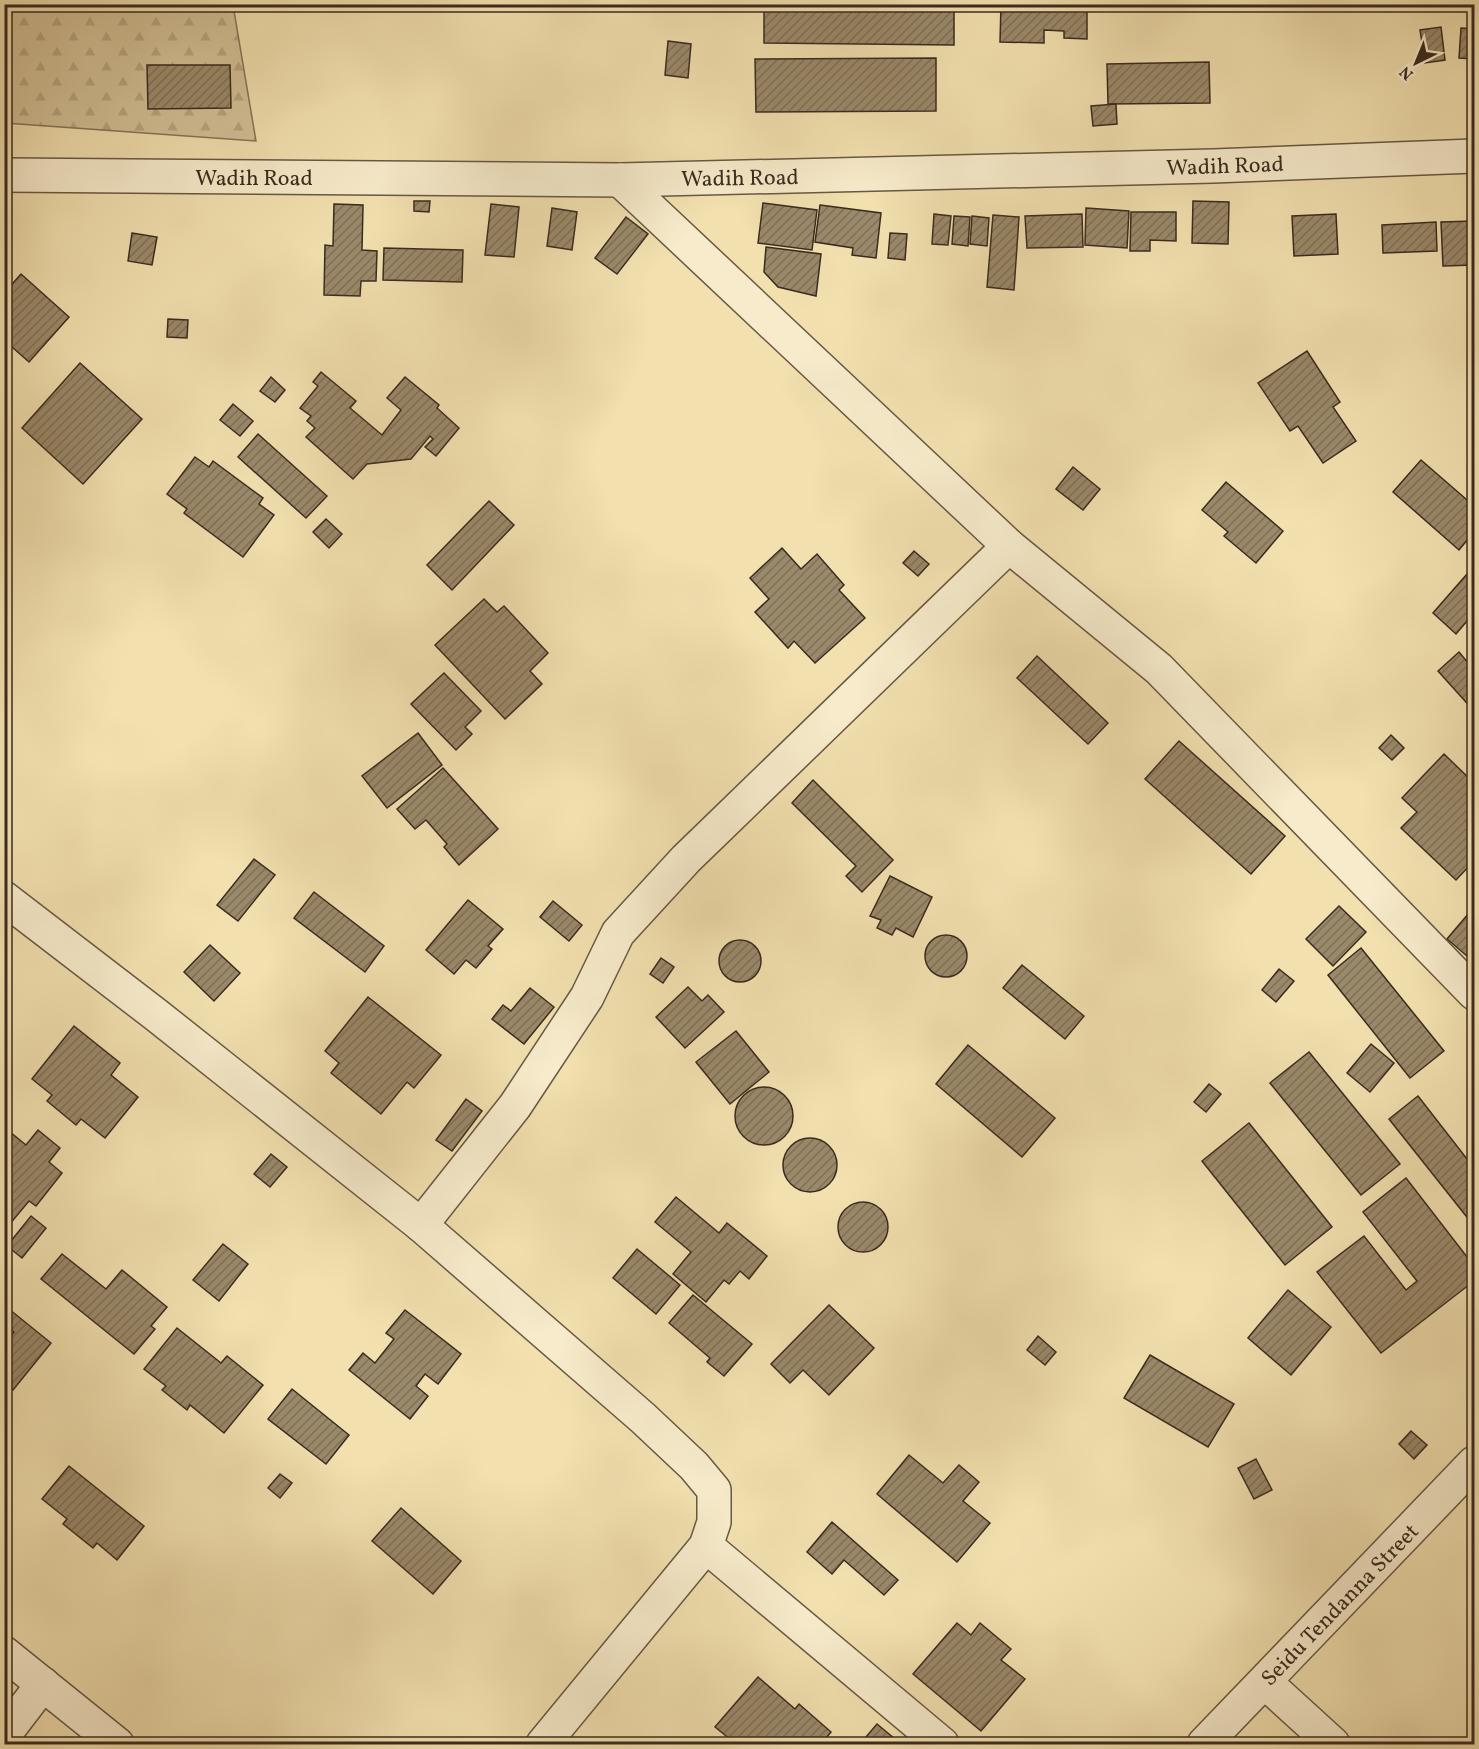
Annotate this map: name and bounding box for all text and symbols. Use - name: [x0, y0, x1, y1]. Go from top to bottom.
- north arrow: [1386, 33, 1446, 93]
- text: N: [1395, 60, 1419, 85]
- street label: Wadih Road: [1166, 150, 1284, 185]
- street label: Wadih Road: [681, 163, 799, 196]
- street label: Wadih Road: [195, 164, 313, 195]
- street label: Seidu Tendanna Street: [1255, 1517, 1427, 1694]

